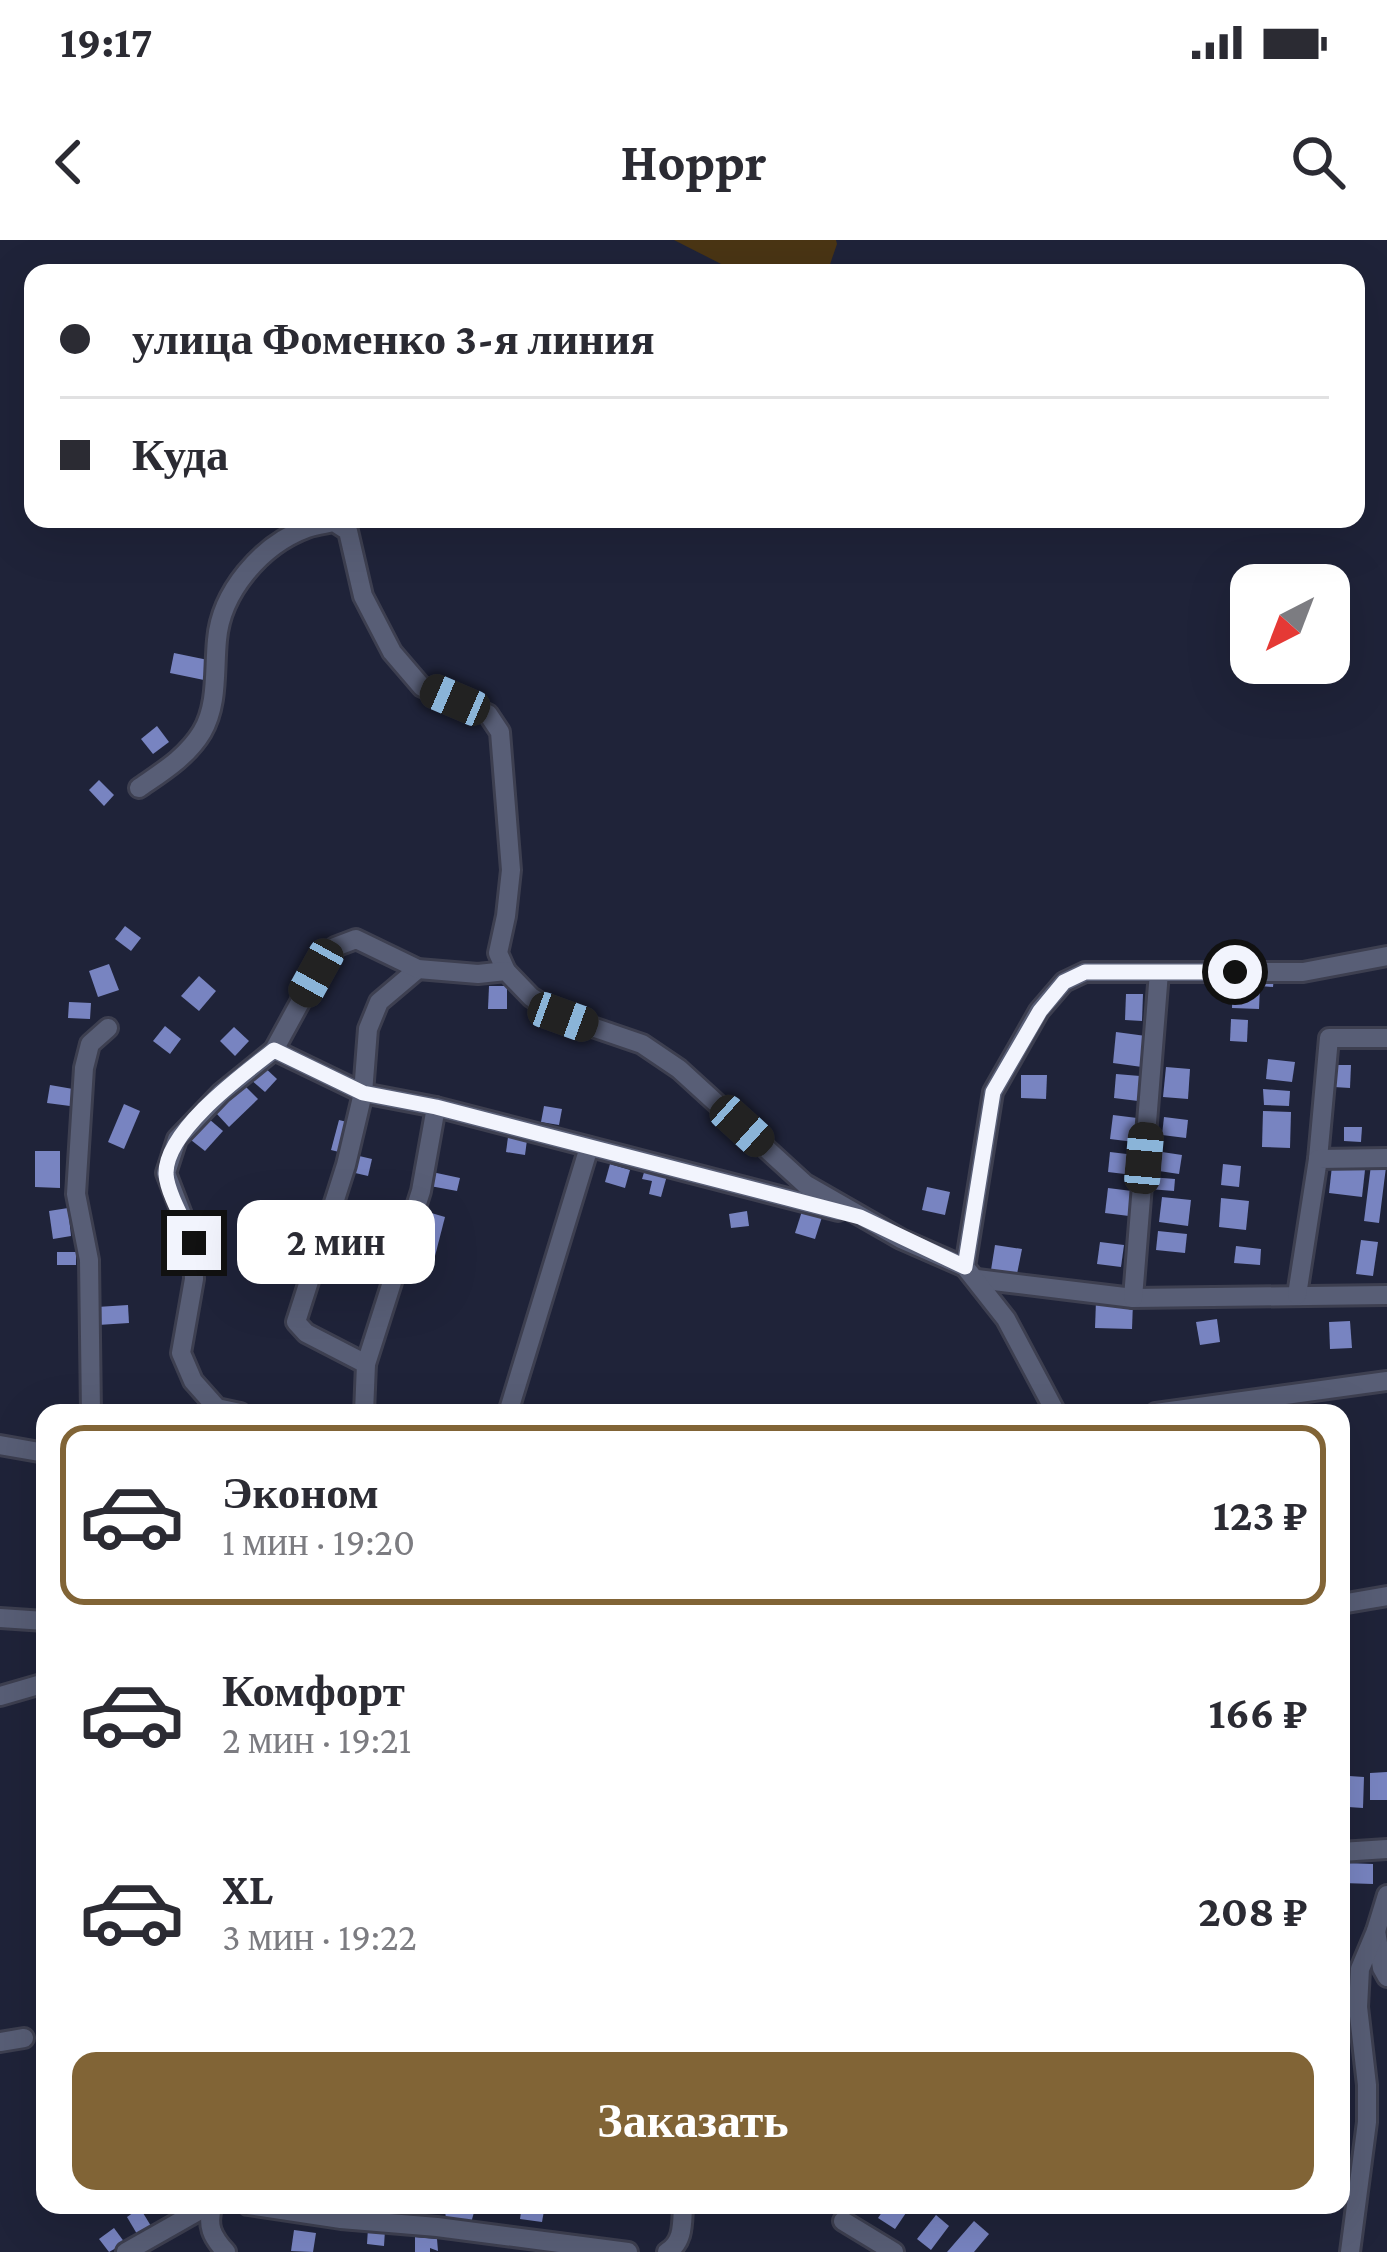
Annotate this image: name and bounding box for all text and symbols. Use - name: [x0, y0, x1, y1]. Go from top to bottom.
- text: 19:17: [60, 17, 153, 67]
- icon: back: [36, 129, 102, 195]
- icon: search: [1285, 129, 1351, 195]
- text: Hoppr: [620, 132, 767, 192]
- text: улица Фоменко 3-я линия: [132, 314, 655, 364]
- text: Куда: [132, 430, 228, 480]
- north arrow: [1230, 564, 1350, 684]
- map controls: [1230, 564, 1350, 684]
- car: [415, 669, 495, 731]
- car: [283, 933, 349, 1013]
- route start: [1208, 945, 1262, 999]
- car: [523, 988, 603, 1046]
- car: [703, 1089, 781, 1163]
- car: [1123, 1121, 1165, 1195]
- callout: 2 мин: [236, 1201, 434, 1285]
- route end: [167, 1216, 221, 1270]
- text: 2 мин: [287, 1220, 385, 1263]
- icon: car: [78, 1461, 186, 1569]
- text: Эконом: [222, 1468, 379, 1518]
- text: 123 ₽: [1213, 1490, 1308, 1540]
- text: 1 мин · 19:20: [222, 1520, 415, 1563]
- icon: car: [78, 1659, 186, 1767]
- text: Комфорт: [222, 1666, 405, 1716]
- text: 166 ₽: [1208, 1688, 1308, 1738]
- text: 2 мин · 19:21: [222, 1718, 412, 1761]
- icon: car: [78, 1857, 186, 1965]
- text: XL: [222, 1864, 273, 1914]
- text: 208 ₽: [1198, 1886, 1308, 1936]
- text: 3 мин · 19:22: [222, 1915, 417, 1958]
- button: Заказать: [72, 2052, 1314, 2190]

